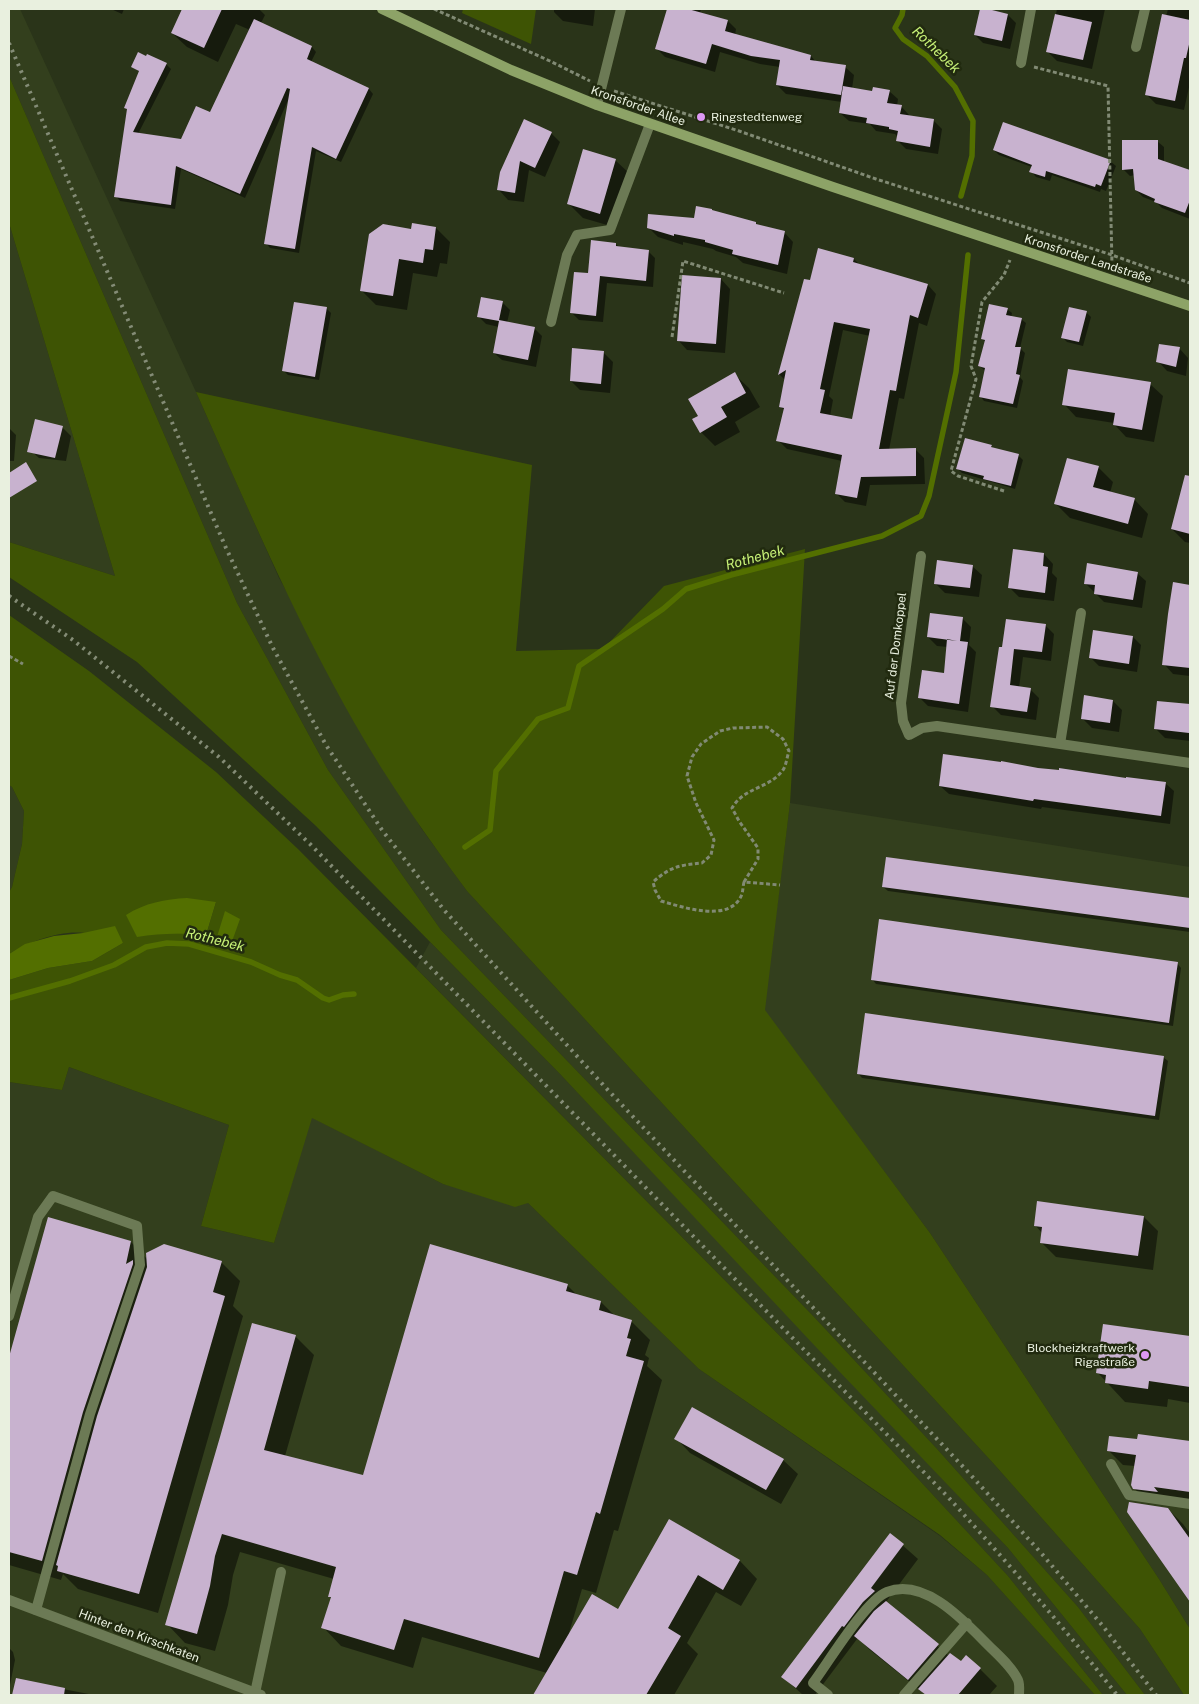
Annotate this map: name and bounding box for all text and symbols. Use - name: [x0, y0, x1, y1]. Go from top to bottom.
- water label: Rothebek: [908, 23, 964, 77]
- street label: Kronsforder Allee: [589, 83, 687, 129]
- place label: Ringstedtenweg: [711, 110, 802, 124]
- marker: Ringstedtenweg: [695, 111, 707, 123]
- street label: Kronsforder Landstraße: [1022, 232, 1154, 286]
- water label: Rothebek: [724, 542, 786, 574]
- street label: Auf der Domkoppel: [882, 591, 910, 701]
- water label: Rothebek: [184, 925, 246, 955]
- place label: Blockheizkraftwerk Rigastraße: [1027, 1341, 1135, 1369]
- marker: Blockheizkraftwerk Rigastraße: [1139, 1349, 1151, 1361]
- street label: Hinter den Kirschkaten: [77, 1606, 201, 1666]

